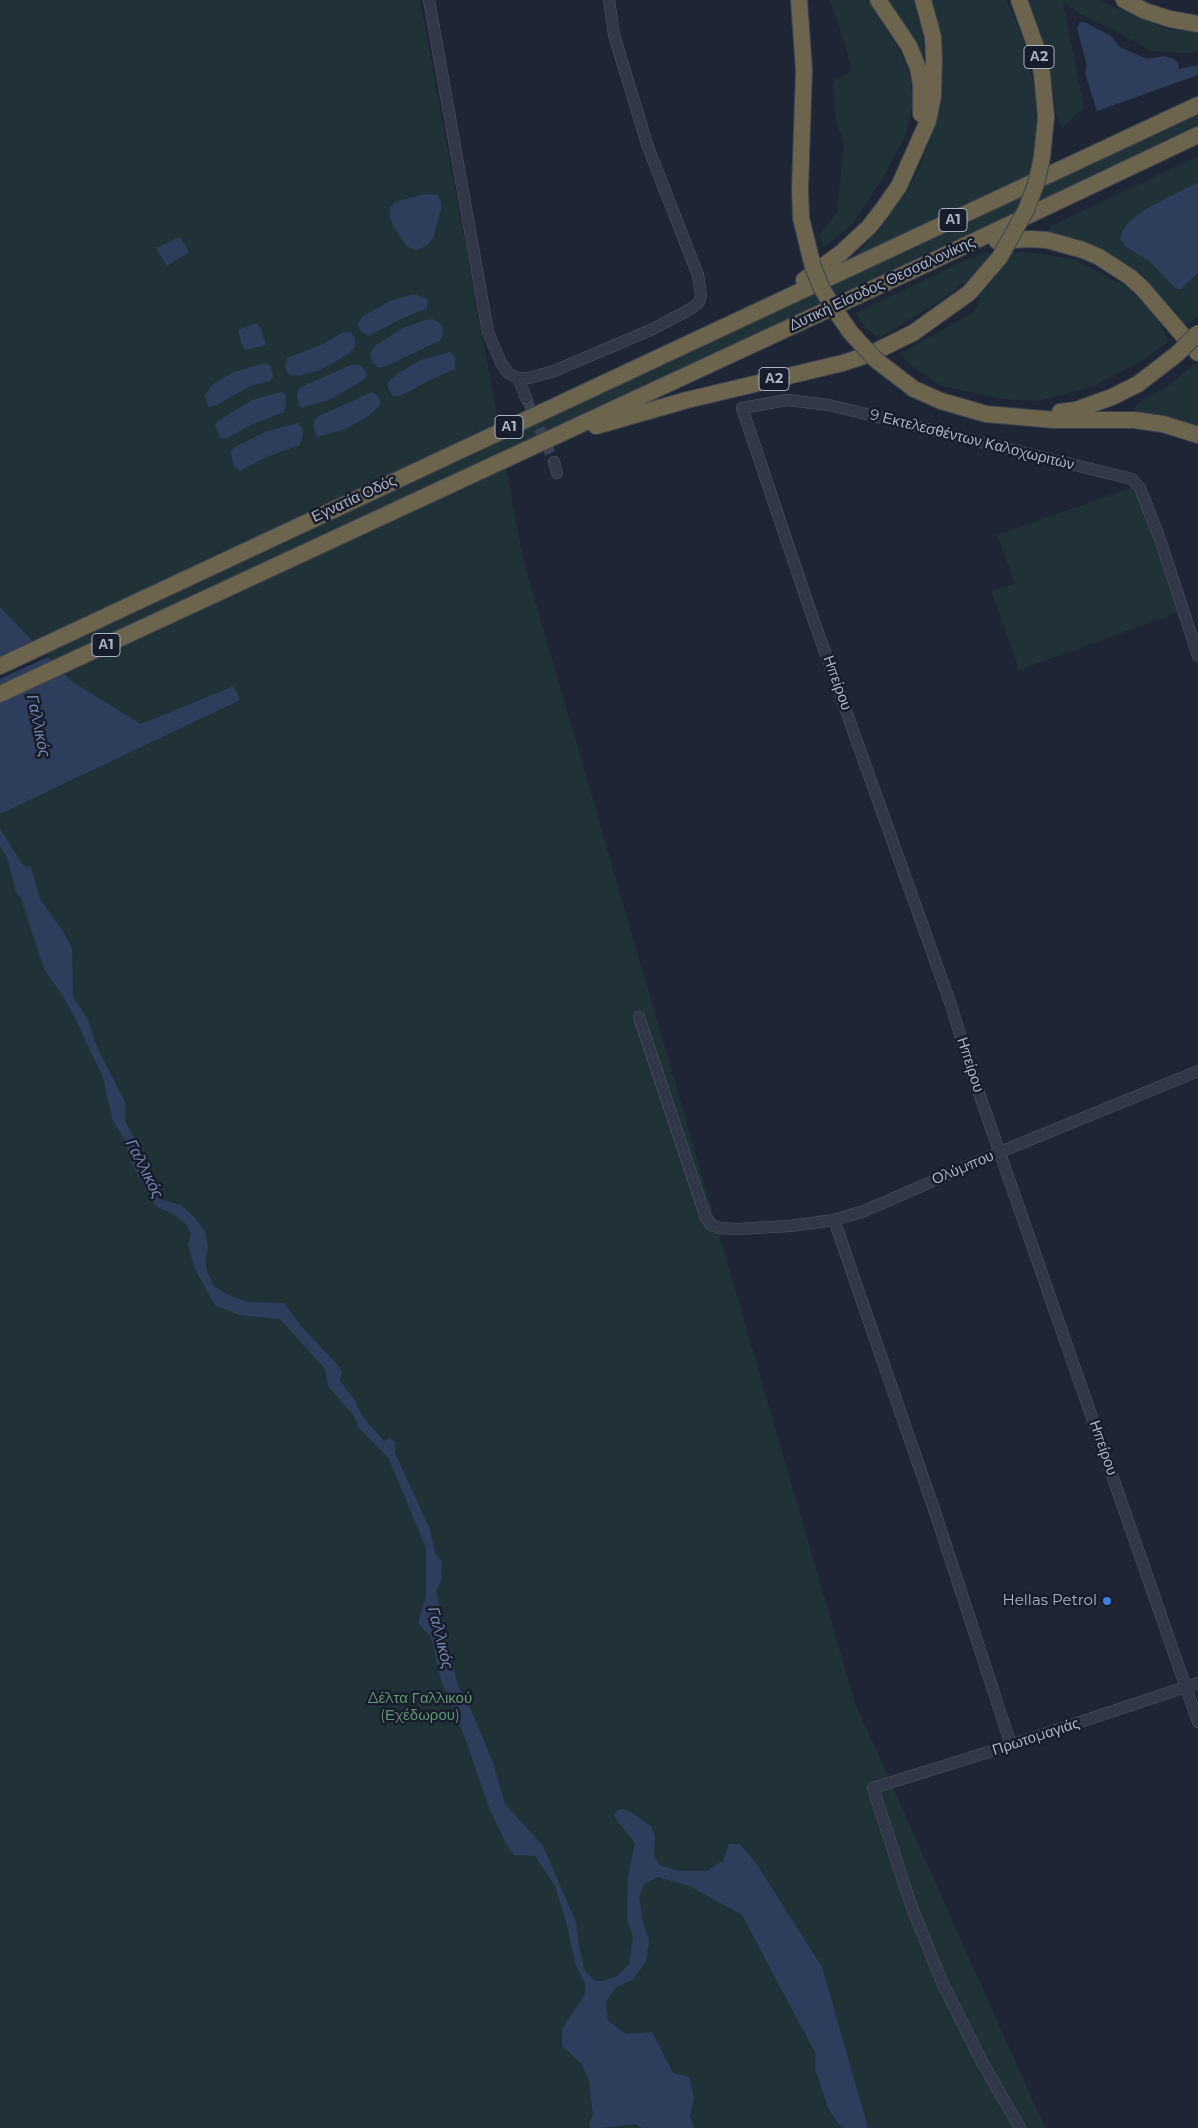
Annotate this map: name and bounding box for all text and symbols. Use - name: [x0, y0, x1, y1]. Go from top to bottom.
- road number: Α2: [1024, 46, 1054, 68]
- road number: Α1: [939, 208, 967, 232]
- street label: Δυτική Είσοδος Θεσσαλονίκης: [786, 233, 978, 335]
- road number: Α2: [759, 368, 789, 390]
- street label: 9 Εκτελεσθέντων Καλοχωριτών: [868, 406, 1076, 474]
- road number: Α1: [495, 416, 523, 438]
- street label: Εγνατία Οδός: [309, 472, 399, 526]
- road number: Α1: [92, 634, 120, 656]
- street label: Ηπείρου: [819, 653, 855, 713]
- water label: Γαλλικός: [22, 693, 54, 759]
- street label: Ηπείρου: [953, 1035, 987, 1095]
- water label: Γαλλικός: [121, 1136, 167, 1202]
- street label: Ολύμπου: [929, 1147, 997, 1189]
- street label: Ηπείρου: [1085, 1418, 1121, 1478]
- place label: Hellas Petrol: [1003, 1592, 1097, 1610]
- marker: Hellas Petrol: [1101, 1595, 1113, 1607]
- water label: Γαλλικός: [423, 1605, 457, 1671]
- park label: Δέλτα Γαλλικού (Εχέδωρου): [368, 1690, 472, 1725]
- street label: Πρωτομαγιάς: [990, 1714, 1082, 1760]

